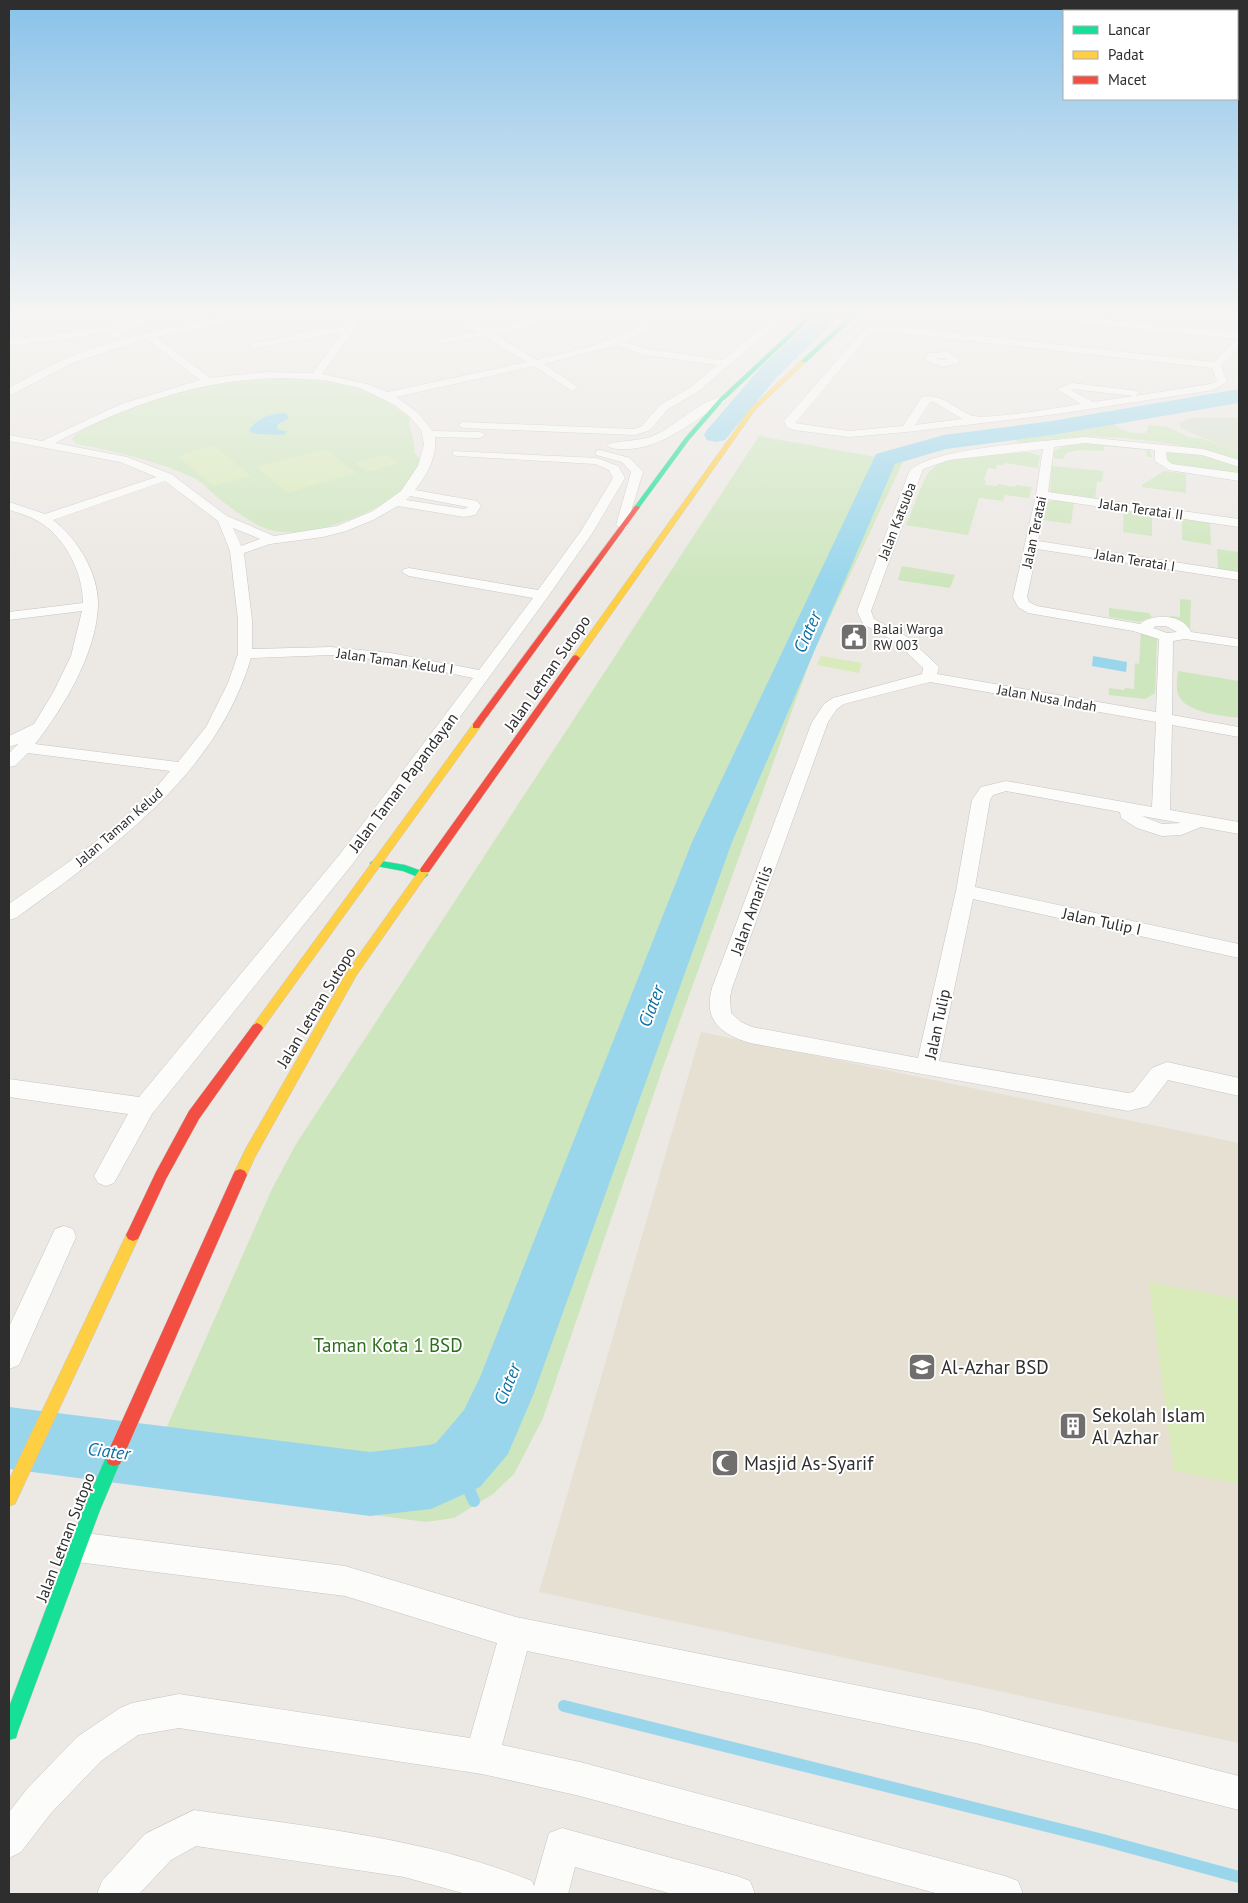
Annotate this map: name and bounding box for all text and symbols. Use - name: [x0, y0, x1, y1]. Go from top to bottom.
- legend: [1063, 10, 1238, 100]
- text: Lancar: [1108, 20, 1150, 39]
- text: Padat: [1108, 45, 1144, 64]
- text: Macet: [1108, 70, 1146, 89]
- street label: Jalan Katsuba: [874, 480, 920, 563]
- street label: Jalan Teratai: [1017, 494, 1050, 571]
- street label: Jalan Teratai II: [1097, 494, 1184, 524]
- street label: Jalan Teratai I: [1093, 545, 1176, 575]
- water label: Ciater: [788, 607, 827, 656]
- street label: Jalan Letnan Sutopo: [499, 611, 594, 736]
- place label: Balai Warga RW 003: [873, 620, 944, 654]
- public building icon: Balai Warga RW 003: [839, 622, 869, 652]
- street label: Jalan Taman Kelud I: [334, 644, 455, 678]
- street label: Jalan Nusa Indah: [995, 680, 1098, 716]
- street label: Jalan Taman Papandayan: [344, 708, 462, 856]
- street label: Jalan Taman Kelud: [71, 784, 166, 871]
- street label: Jalan Amarilis: [725, 862, 776, 958]
- street label: Jalan Tulip I: [1060, 903, 1143, 939]
- street label: Jalan Letnan Sutopo: [272, 943, 360, 1072]
- water label: Ciater: [633, 981, 670, 1030]
- street label: Jalan Tulip: [920, 987, 954, 1062]
- park label: Taman Kota 1 BSD: [313, 1333, 463, 1357]
- school or university icon: Al-Azhar BSD: [907, 1352, 937, 1382]
- place label: Al-Azhar BSD: [941, 1355, 1049, 1379]
- water label: Ciater: [488, 1359, 526, 1408]
- place label: Sekolah Islam Al Azhar: [1092, 1403, 1205, 1449]
- building icon: Sekolah Islam Al Azhar: [1058, 1411, 1088, 1441]
- water label: Ciater: [86, 1437, 133, 1465]
- mosque icon: Masjid As-Syarif: [710, 1448, 740, 1478]
- place label: Masjid As-Syarif: [744, 1451, 874, 1475]
- street label: Jalan Letnan Sutopo: [31, 1469, 99, 1605]

